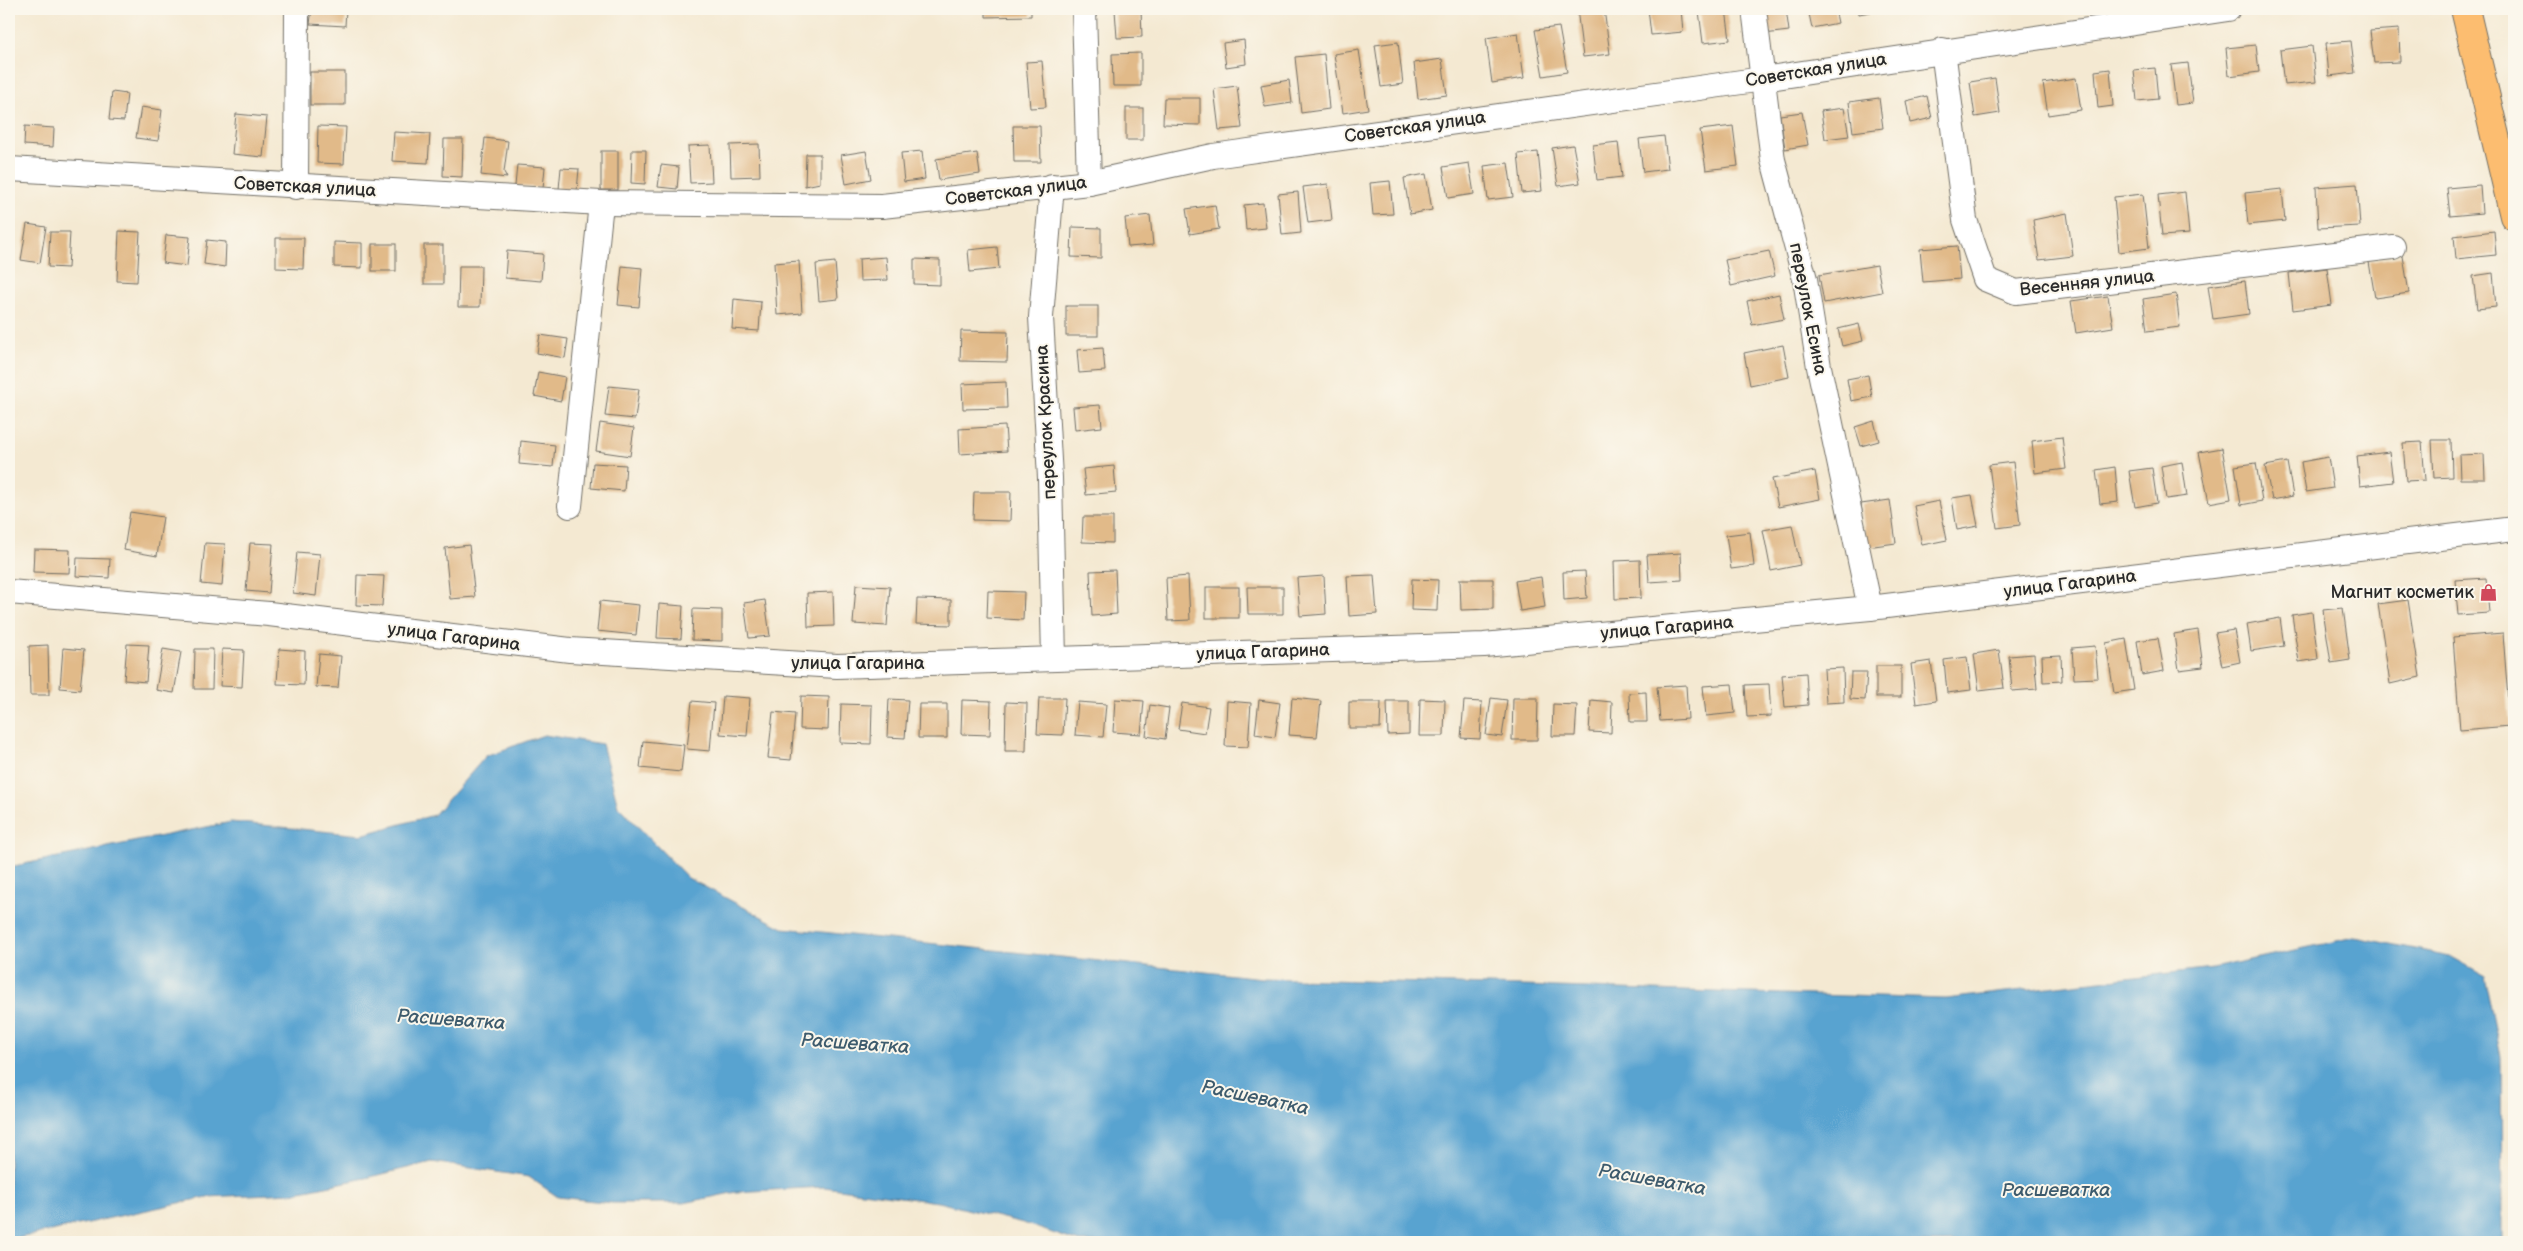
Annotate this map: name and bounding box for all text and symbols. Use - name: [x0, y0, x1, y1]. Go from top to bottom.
- street label: Советская улица: [1744, 48, 1888, 92]
- street label: Советская улица: [1343, 107, 1487, 147]
- street label: Советская улица: [944, 172, 1088, 210]
- street label: Советская улица: [233, 173, 377, 201]
- street label: переулок Есина: [1785, 241, 1831, 377]
- street label: Весенняя улица: [2019, 265, 2156, 301]
- street label: переулок Красина: [1031, 344, 1061, 500]
- street label: улица Гагарина: [2002, 565, 2138, 603]
- place label: Магнит косметик: [2330, 582, 2474, 603]
- shop icon: Магнит косметик: [2478, 582, 2498, 602]
- street label: улица Гагарина: [1600, 612, 1735, 644]
- street label: улица Гагарина: [386, 618, 522, 656]
- street label: улица Гагарина: [1196, 639, 1330, 665]
- street label: улица Гагарина: [791, 653, 925, 674]
- water label: Расшеватка: [396, 1005, 506, 1035]
- water label: Расшеватка: [800, 1029, 910, 1059]
- water label: Расшеватка: [1199, 1075, 1311, 1121]
- water label: Расшеватка: [1596, 1159, 1708, 1201]
- water label: Расшеватка: [2001, 1179, 2111, 1202]

